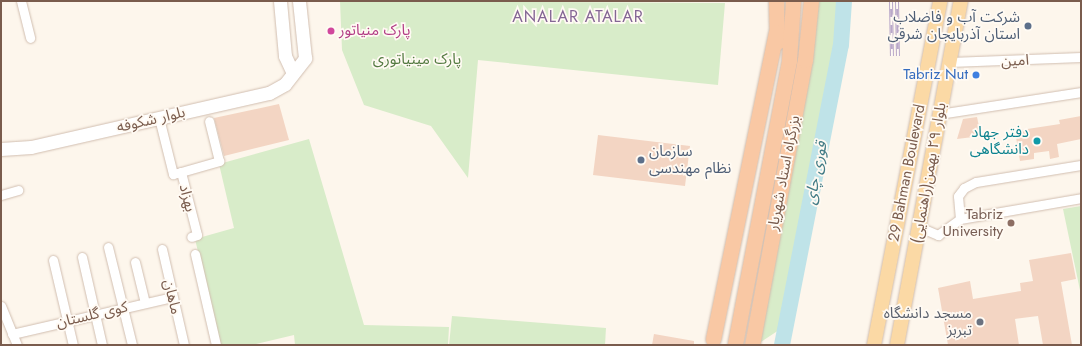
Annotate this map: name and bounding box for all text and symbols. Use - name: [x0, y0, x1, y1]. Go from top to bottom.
- district label: ANALAR ATALAR: [512, 7, 644, 27]
- place label: شرکت آب و فاضلاب استان آذربایجان شرقی: [888, 8, 1020, 43]
- marker: شرکت آب و فاضلاب استان آذربایجان شرقی: [1023, 21, 1033, 31]
- place label: پارک منیاتور: [339, 22, 410, 40]
- marker: پارک منیاتور: [326, 26, 336, 36]
- park label: پارک مینیاتوری: [373, 51, 461, 69]
- street label: امین: [1001, 51, 1029, 71]
- place label: Tabriz Nut: [903, 66, 968, 84]
- marker: Tabriz Nut: [971, 70, 981, 80]
- street label: بلوار ٢٩ بهمن(راهنمایی): [908, 101, 950, 245]
- street label: بلوار شکوفه: [115, 103, 187, 137]
- street label: 29 Bahman Boulevard: [885, 103, 929, 243]
- street label: بزرگراه استاد شهریار: [764, 114, 804, 232]
- place label: دفتر جهاد دانشگاهی: [970, 123, 1029, 158]
- marker: دفتر جهاد دانشگاهی: [1032, 136, 1042, 146]
- water label: قوری چای: [800, 140, 832, 206]
- place label: سازمان نظام مهندسی: [649, 142, 731, 177]
- marker: سازمان نظام مهندسی: [636, 155, 646, 165]
- street label: بهزاد: [175, 182, 199, 214]
- place label: Tabriz University: [942, 205, 1003, 240]
- marker: Tabriz University: [1006, 218, 1016, 228]
- street label: ماهان: [159, 278, 185, 316]
- street label: کوی گلستان: [54, 298, 130, 332]
- place label: مسجد دانشگاه تبربز: [884, 304, 972, 339]
- marker: مسجد دانشگاه تبربز: [975, 317, 985, 327]

